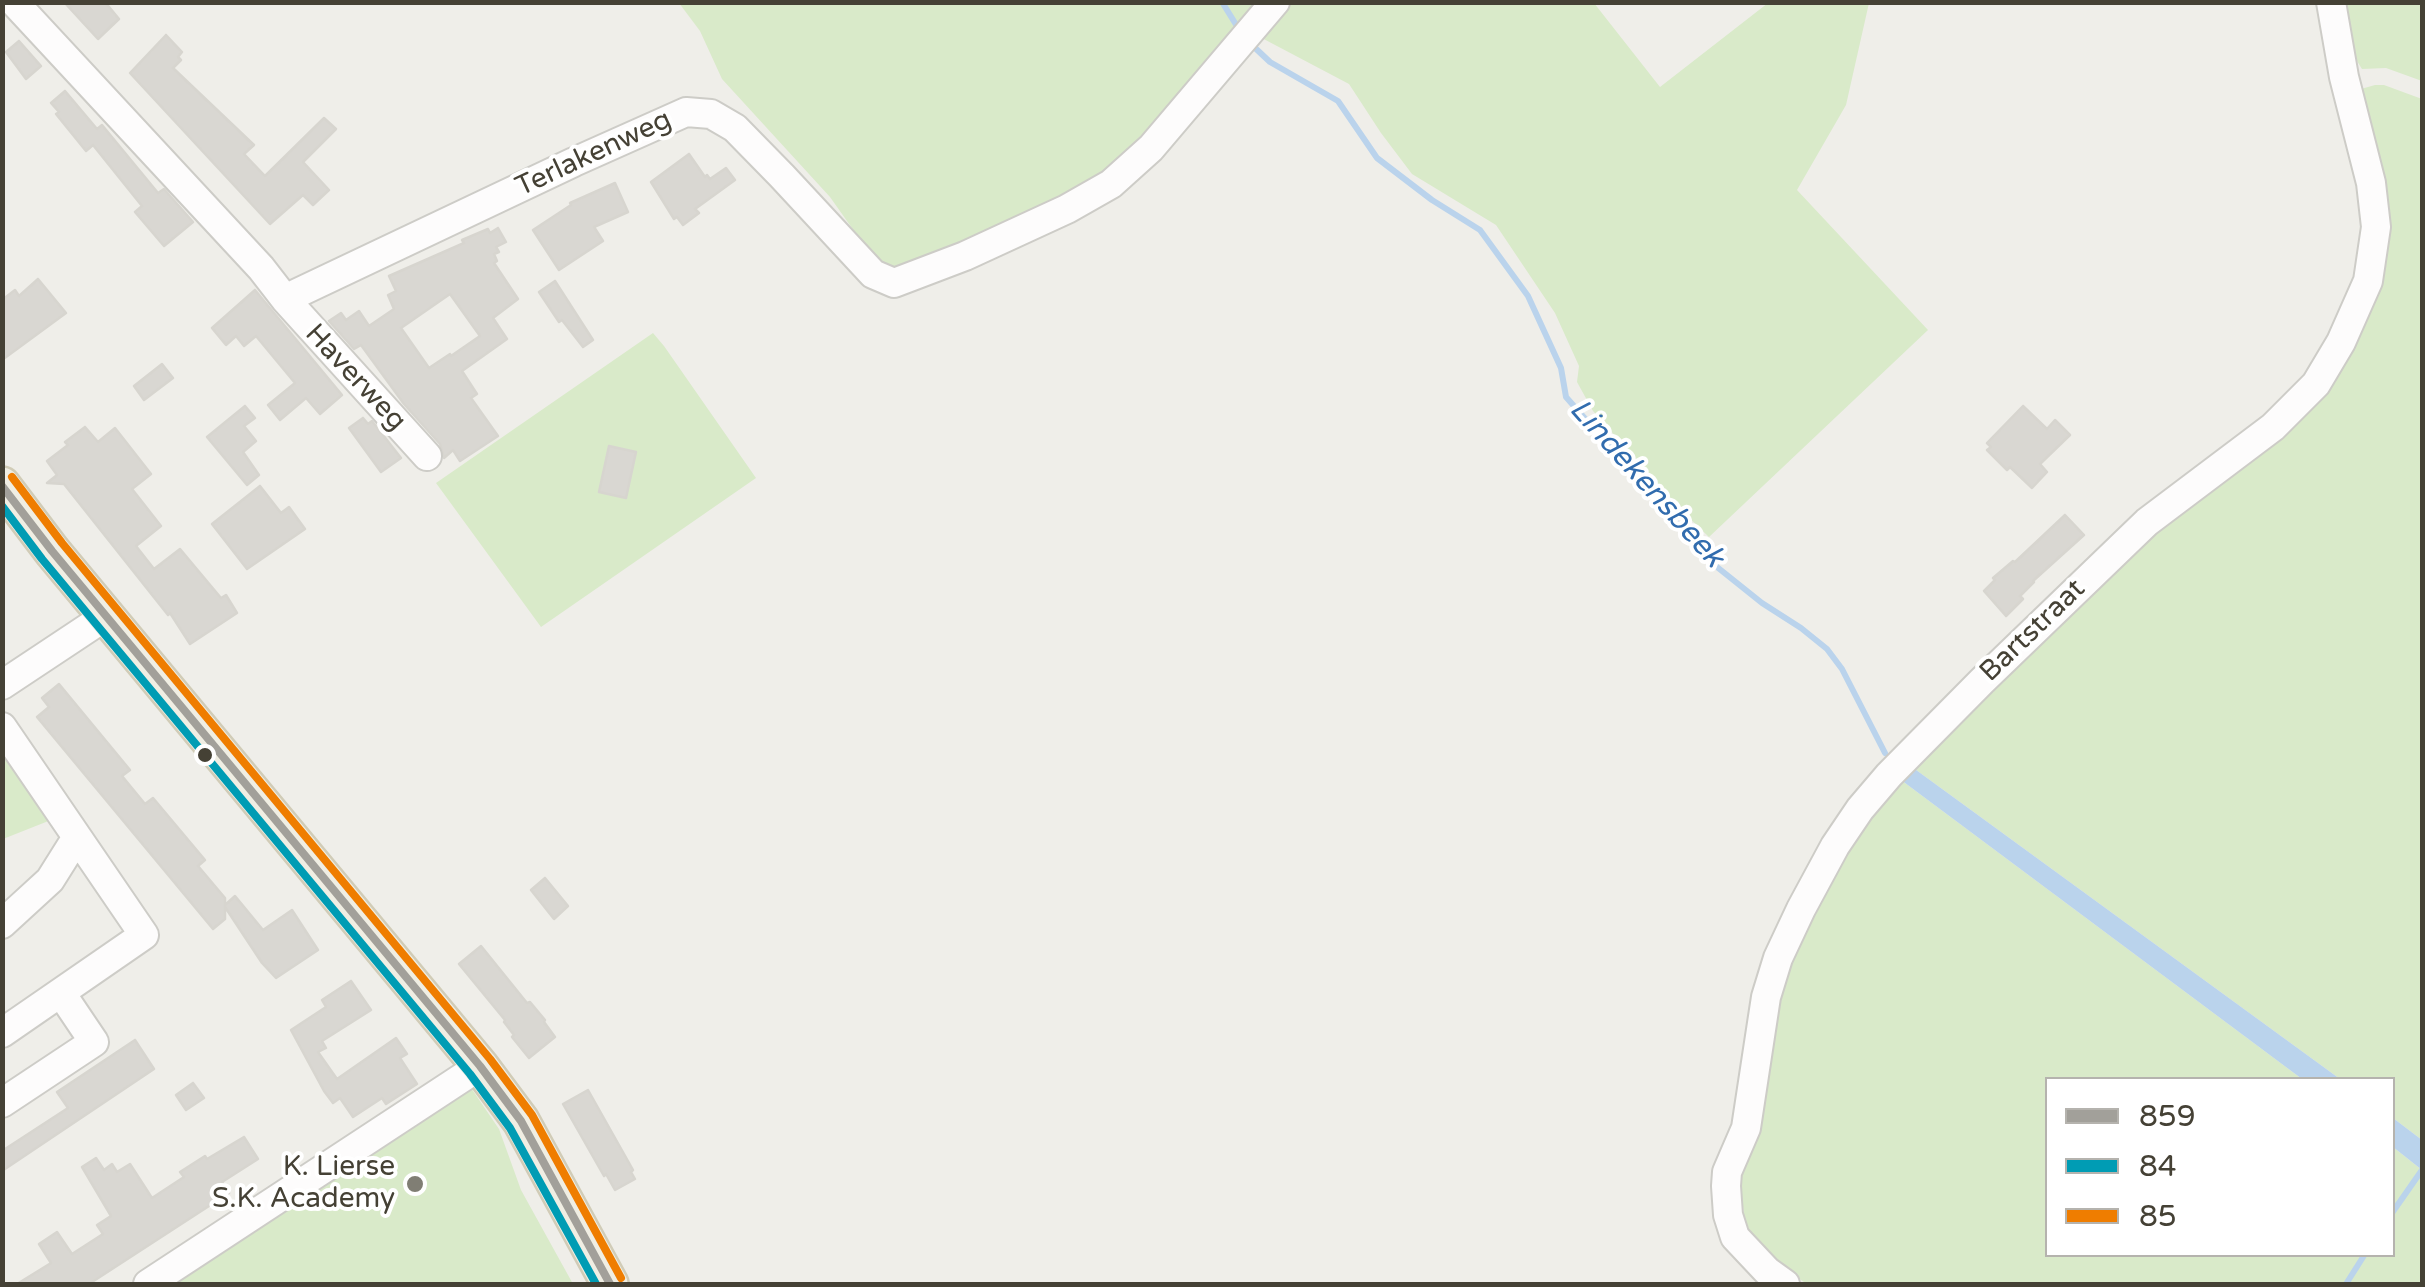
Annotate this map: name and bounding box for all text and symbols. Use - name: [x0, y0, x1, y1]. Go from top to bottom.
- street label: Terlakenweg: [511, 103, 677, 205]
- street label: Haverweg: [297, 318, 413, 438]
- water label: Lindekensbeek: [1561, 392, 1731, 576]
- street label: Bartstraat: [1973, 573, 2093, 689]
- unlabelled marker: [195, 745, 215, 765]
- legend: [2045, 1077, 2395, 1257]
- text: 859: [2139, 1098, 2196, 1135]
- text: 84: [2139, 1148, 2177, 1185]
- place label: K. Lierse S.K. Academy: [212, 1151, 395, 1217]
- marker: K. Lierse S.K. Academy: [404, 1173, 426, 1195]
- text: 85: [2139, 1198, 2177, 1235]

